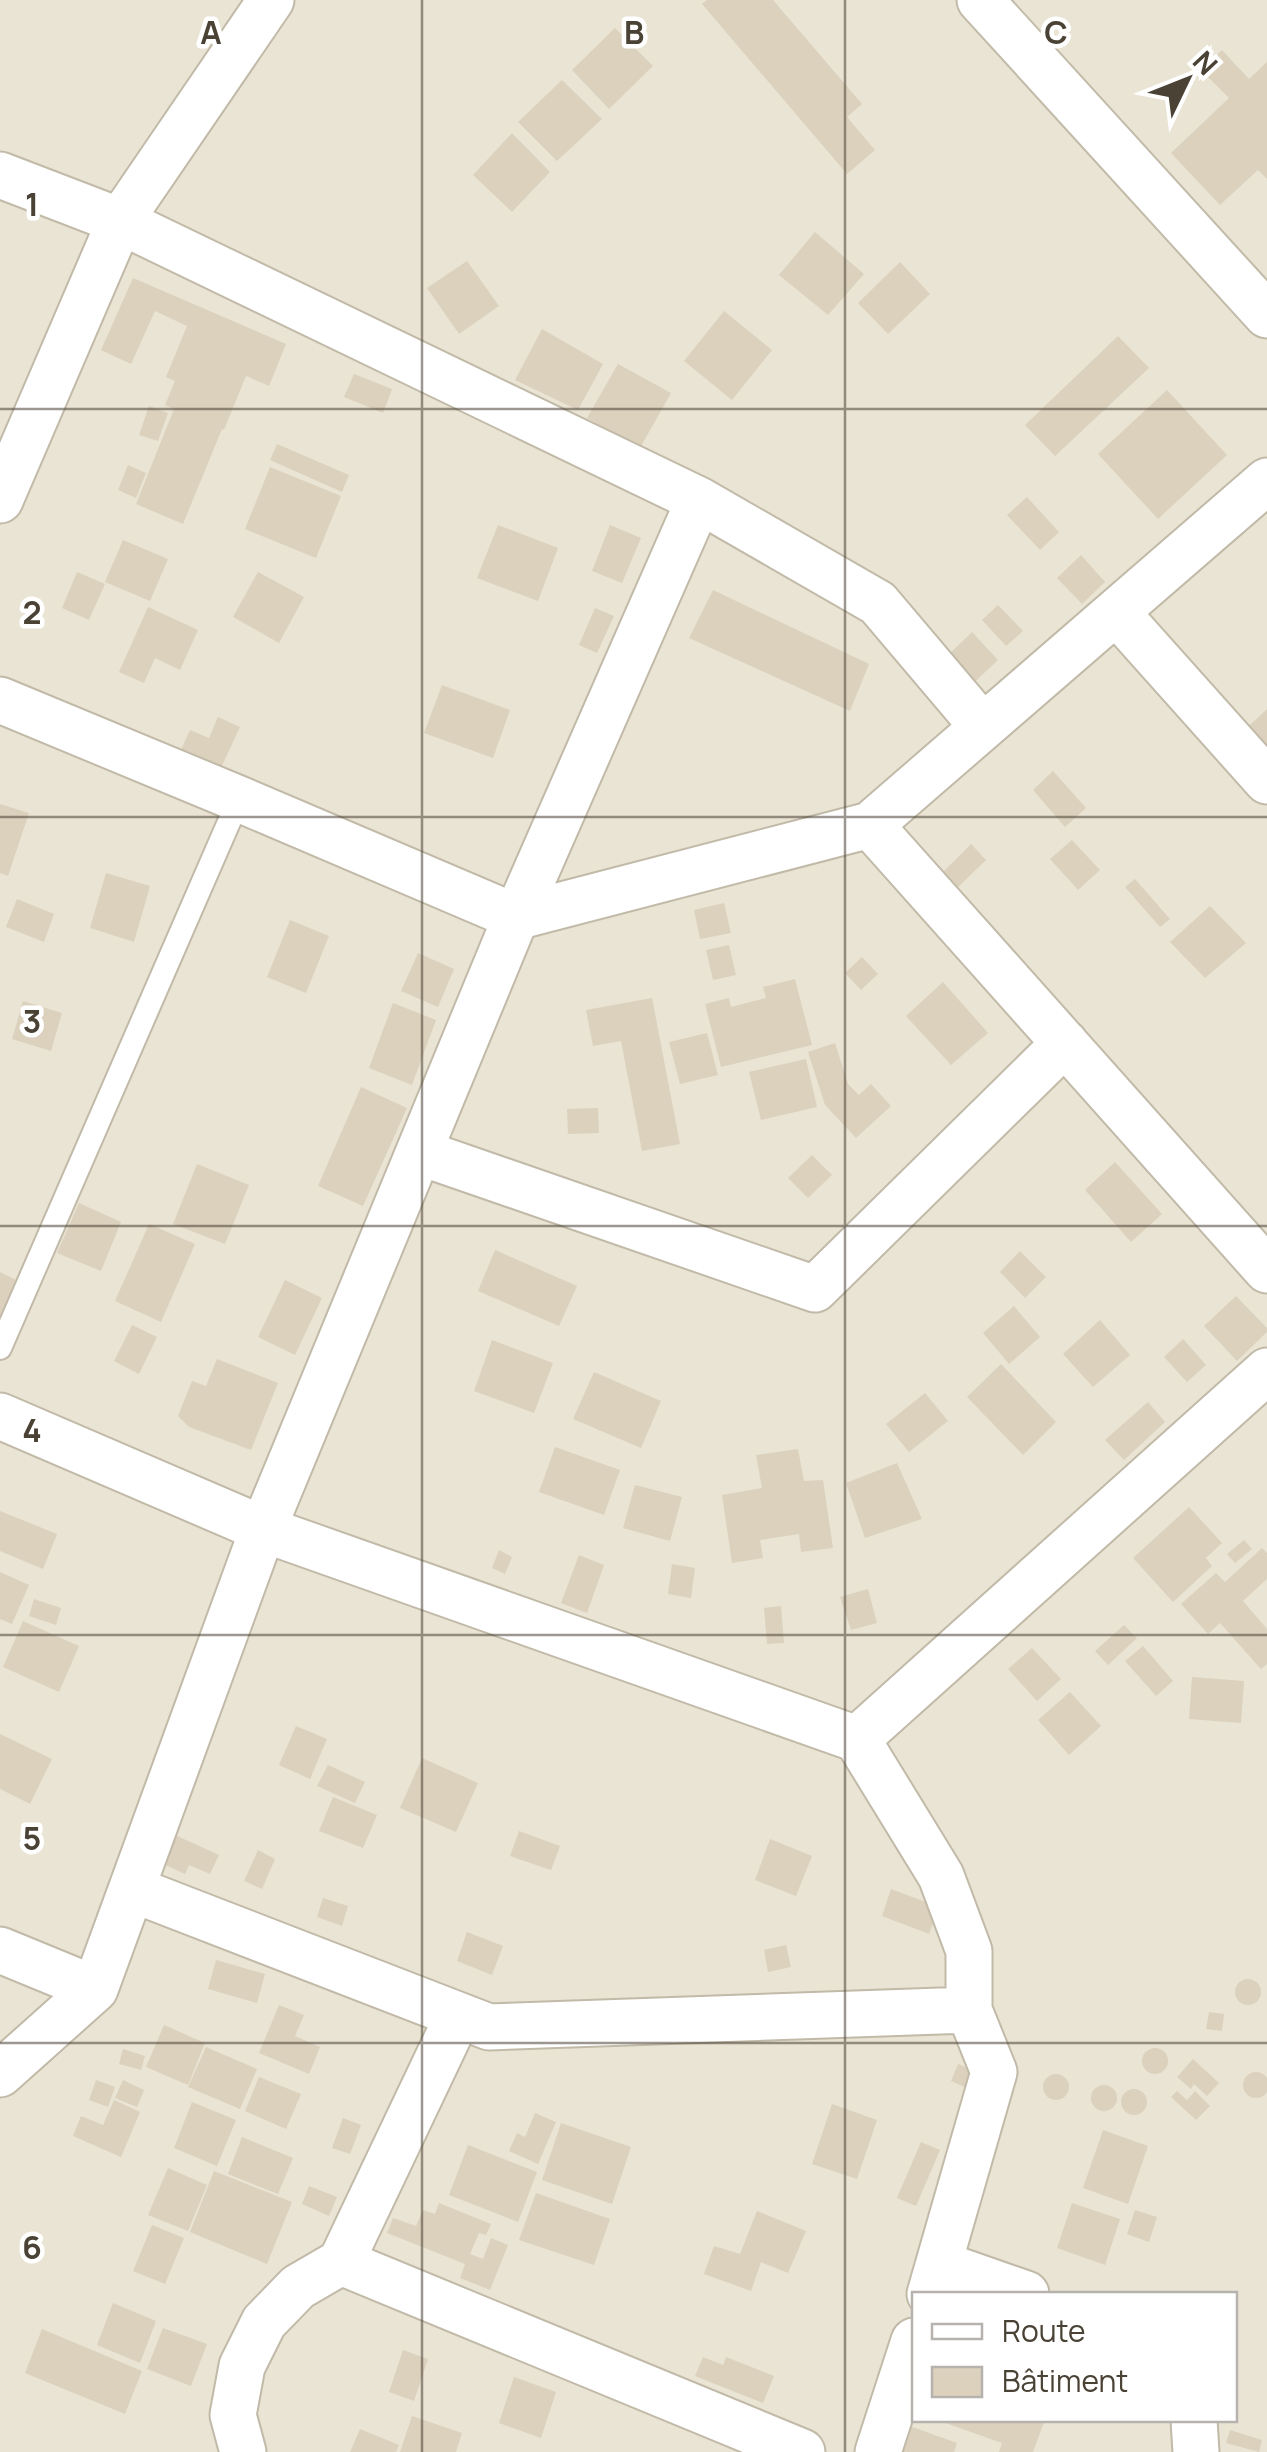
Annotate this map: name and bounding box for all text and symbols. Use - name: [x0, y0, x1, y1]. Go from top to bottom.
- text: A: [200, 10, 222, 54]
- text: B: [624, 10, 644, 54]
- text: C: [1044, 10, 1068, 54]
- north arrow: [1137, 30, 1237, 130]
- text: N: [1185, 42, 1227, 83]
- text: 1: [25, 182, 39, 226]
- text: 2: [22, 590, 42, 634]
- text: 3: [23, 999, 41, 1043]
- text: 4: [22, 1408, 42, 1452]
- text: 5: [23, 1816, 41, 1860]
- text: 6: [22, 2225, 42, 2269]
- legend: [912, 2292, 1237, 2422]
- text: Route: [1002, 2310, 1085, 2351]
- text: Bâtiment: [1002, 2360, 1128, 2401]

